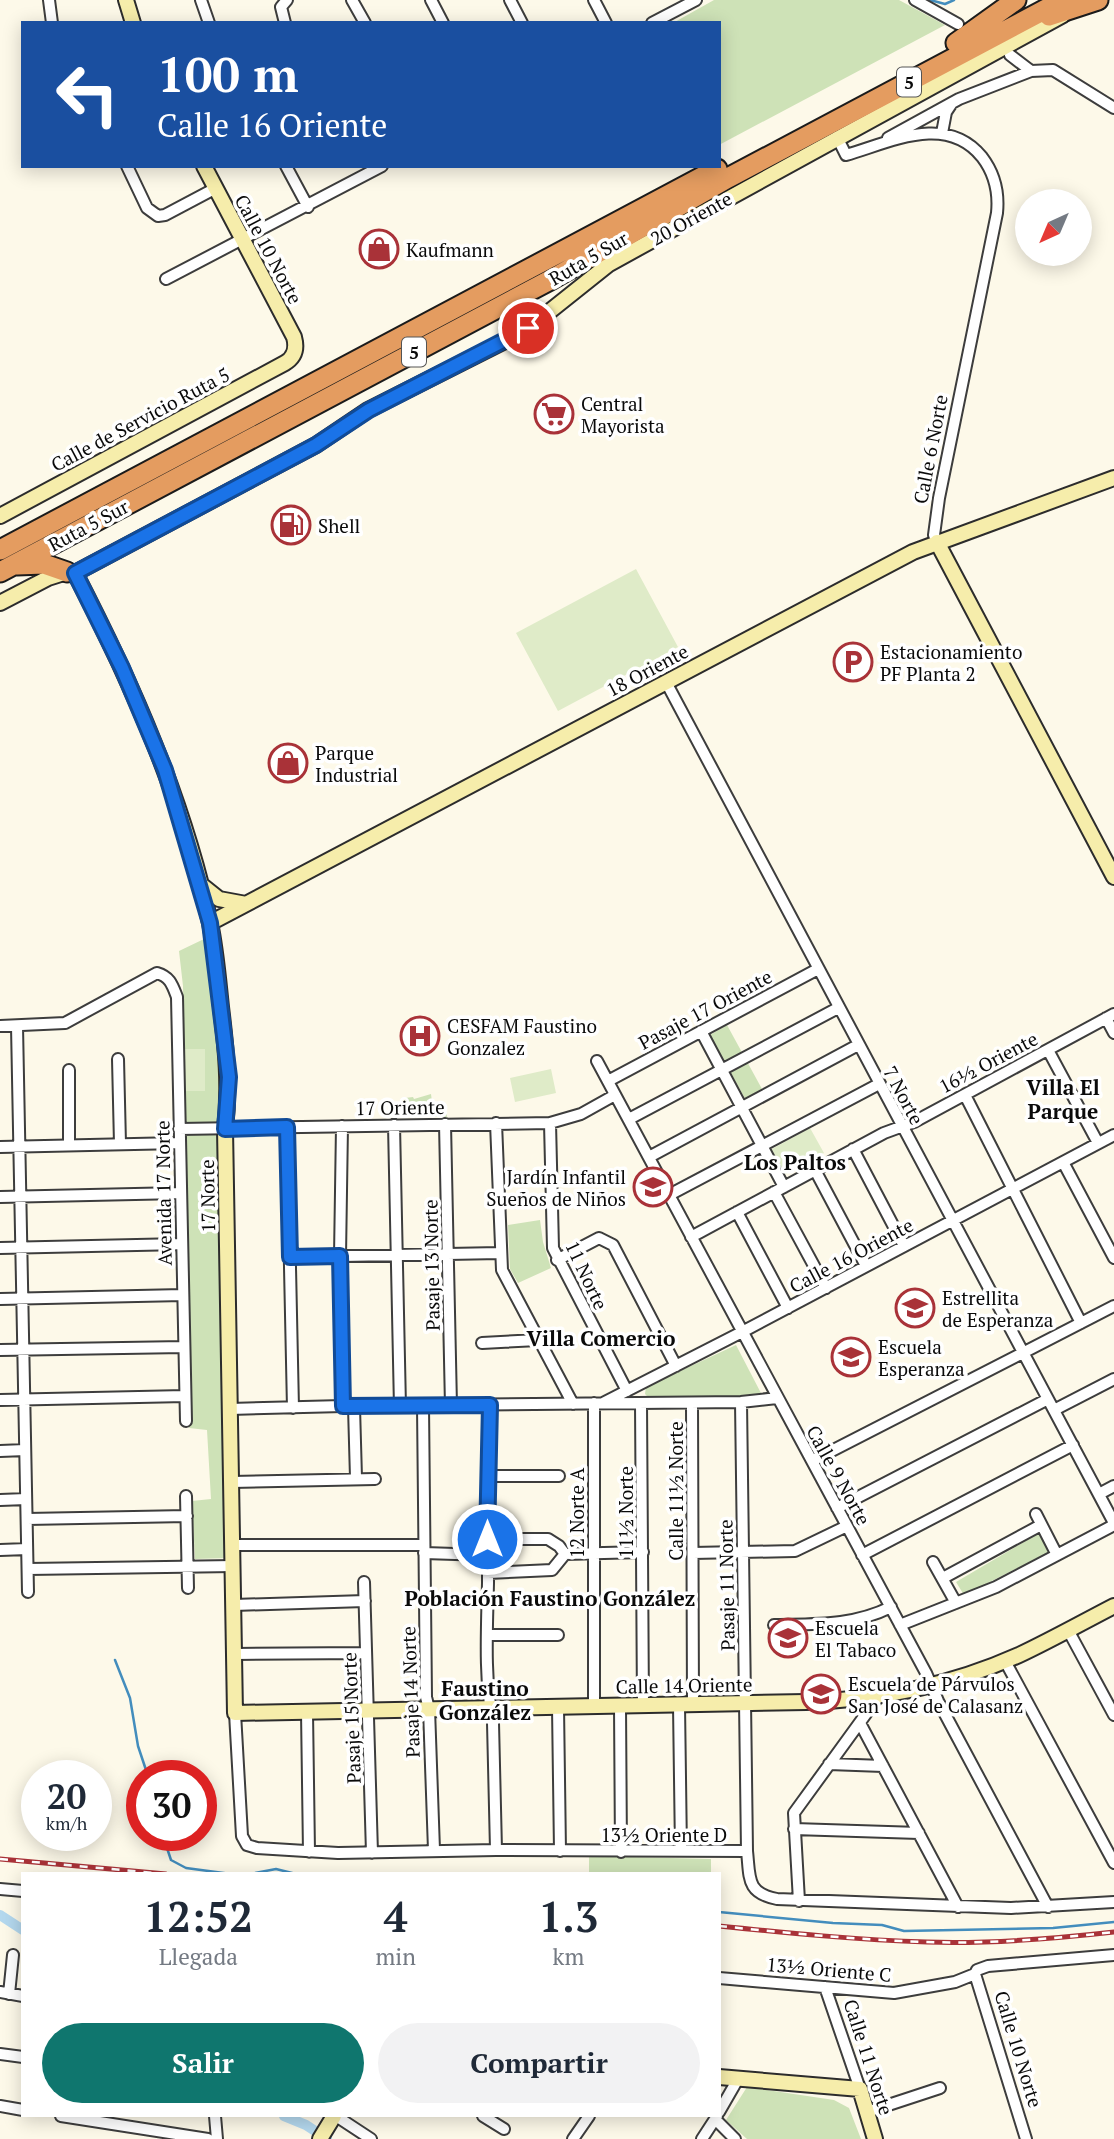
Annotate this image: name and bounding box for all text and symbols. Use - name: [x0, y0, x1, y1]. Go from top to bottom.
- text: 100 m: [157, 41, 299, 106]
- icon: left: [42, 49, 133, 140]
- road number: 5: [897, 68, 921, 96]
- text: Calle 16 Oriente: [157, 104, 387, 146]
- street label: 20 Oriente: [646, 185, 736, 251]
- north arrow: [1015, 189, 1092, 266]
- map controls: [1015, 189, 1092, 266]
- street label: Calle 10 Norte: [230, 190, 308, 308]
- street label: Ruta 5 Sur: [544, 225, 633, 291]
- shop icon: Kaufmann: [358, 228, 400, 270]
- place label: Kaufmann: [406, 237, 494, 262]
- pin: [498, 298, 558, 358]
- icon: arrive: [509, 309, 547, 347]
- road number: 5: [402, 338, 426, 366]
- street label: Calle de Servicio Ruta 5: [46, 361, 234, 477]
- place label: Central Mayorista: [581, 391, 665, 438]
- street label: Calle 6 Norte: [907, 392, 953, 506]
- supermarket icon: Central Mayorista: [533, 393, 575, 435]
- street label: Ruta 5 Sur: [44, 493, 133, 557]
- fuel station icon: Shell: [270, 504, 312, 546]
- place label: Shell: [318, 513, 360, 538]
- street label: 18 Oriente: [602, 638, 692, 702]
- place label: Estacionamiento PF Planta 2: [880, 639, 1022, 686]
- parking icon: Estacionamiento PF Planta 2: [832, 641, 874, 683]
- place label: Parque Industrial: [315, 740, 398, 787]
- shop icon: Parque Industrial: [267, 742, 309, 784]
- street label: Pasaje 17 Oriente: [634, 963, 776, 1055]
- place label: CESFAM Faustino Gonzalez: [447, 1013, 597, 1060]
- hospital icon: CESFAM Faustino Gonzalez: [399, 1015, 441, 1057]
- street label: 16½ Oriente: [934, 1025, 1042, 1099]
- street label: 7 Norte: [878, 1061, 930, 1129]
- district label: Villa El Parque: [1026, 1073, 1100, 1125]
- street label: 17 Oriente: [355, 1094, 445, 1120]
- street label: Avenida 17 Norte: [149, 1120, 177, 1266]
- district label: Los Paltos: [744, 1148, 846, 1176]
- street label: 17 Norte: [194, 1159, 220, 1233]
- place label: Jardín Infantil Sueños de Niños: [486, 1164, 626, 1211]
- school or university icon: Jardín Infantil Sueños de Niños: [632, 1166, 674, 1208]
- street label: Pasaje 13 Norte: [417, 1199, 445, 1331]
- street label: Calle 16 Oriente: [785, 1212, 917, 1298]
- street label: 11 Norte: [560, 1237, 614, 1313]
- place label: Estrellita de Esperanza: [942, 1285, 1054, 1332]
- school or university icon: Estrellita de Esperanza: [894, 1287, 936, 1329]
- district label: Villa Comercio: [527, 1324, 675, 1352]
- place label: Escuela Esperanza: [878, 1334, 965, 1381]
- school or university icon: Escuela Esperanza: [830, 1336, 872, 1378]
- street label: Calle 11½ Norte: [663, 1421, 688, 1561]
- street label: Calle 9 Norte: [801, 1421, 877, 1529]
- street label: 11½ Norte: [613, 1466, 638, 1558]
- street label: 12 Norte A: [564, 1468, 589, 1558]
- position arrow: [450, 1502, 524, 1576]
- street label: Pasaje 11 Norte: [712, 1519, 740, 1651]
- district label: Población Faustino González: [405, 1584, 696, 1612]
- place label: Escuela El Tabaco: [815, 1615, 896, 1662]
- school or university icon: Escuela El Tabaco: [767, 1617, 809, 1659]
- street label: Pasaje 14 Norte: [395, 1626, 425, 1758]
- street label: Pasaje 15 Norte: [336, 1652, 366, 1784]
- street label: Calle 14 Oriente: [615, 1671, 753, 1699]
- place label: Escuela de Párvulos San José de Calasanz: [848, 1671, 1023, 1718]
- school or university icon: Escuela de Párvulos San José de Calasanz: [800, 1673, 842, 1715]
- district label: Faustino González: [439, 1674, 531, 1726]
- speed limit sign: 30: [126, 1760, 217, 1851]
- text: 20: [47, 1773, 86, 1819]
- text: km/h: [46, 1811, 87, 1835]
- street label: 13½ Oriente D: [601, 1822, 727, 1847]
- text: 12:52: [144, 1888, 253, 1944]
- text: 4: [384, 1888, 408, 1944]
- text: 1.3: [539, 1888, 598, 1944]
- text: Llegada: [159, 1941, 238, 1972]
- text: min: [375, 1941, 416, 1972]
- text: km: [553, 1941, 584, 1972]
- street label: 13½ Oriente C: [765, 1951, 893, 1987]
- street label: Calle 10 Norte: [989, 1988, 1049, 2110]
- street label: Calle 11 Norte: [838, 1996, 900, 2118]
- button: Salir: [42, 2023, 364, 2103]
- button: Compartir: [378, 2023, 700, 2103]

